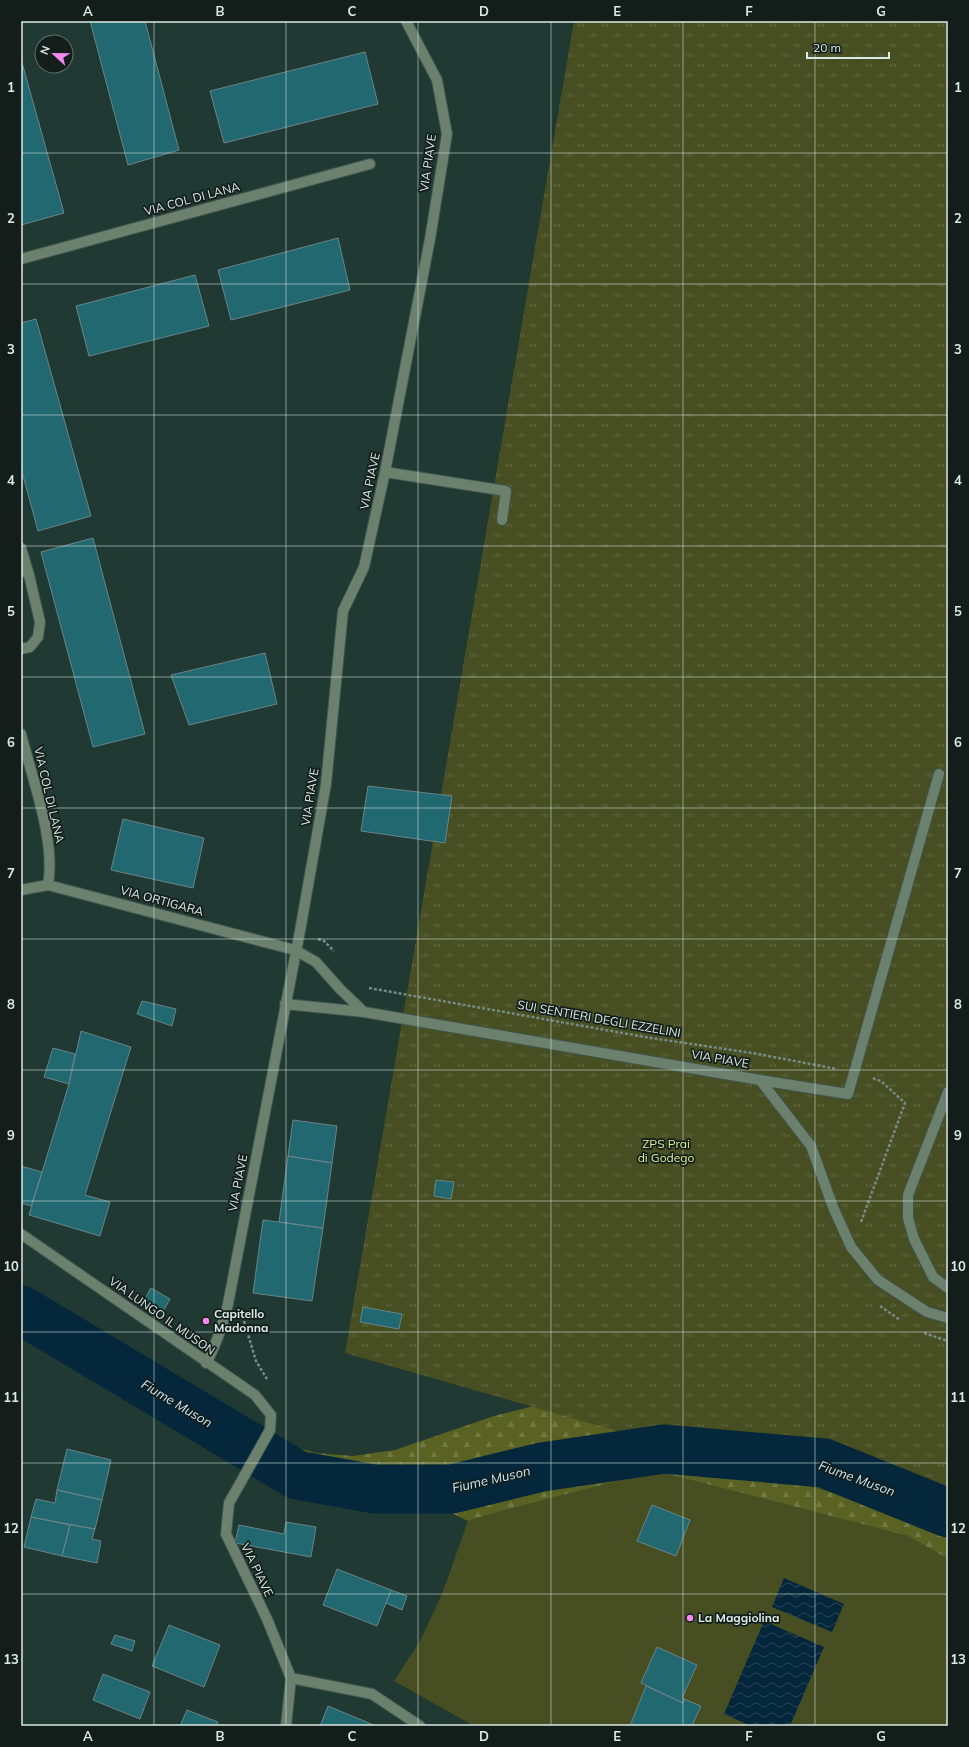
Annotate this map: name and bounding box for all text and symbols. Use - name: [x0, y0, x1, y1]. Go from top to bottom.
- text: A: [83, 3, 93, 19]
- text: B: [216, 3, 225, 19]
- text: C: [348, 3, 357, 19]
- text: D: [479, 3, 489, 19]
- text: E: [613, 3, 621, 19]
- text: F: [745, 3, 753, 19]
- text: G: [876, 3, 886, 19]
- north arrow: [34, 34, 74, 74]
- scale bar: [807, 34, 889, 60]
- text: 20 m: [813, 40, 841, 55]
- text: N: [37, 44, 53, 57]
- text: 1: [7, 79, 15, 95]
- text: 1: [954, 79, 962, 95]
- street label: VIA PIAVE: [416, 133, 439, 193]
- street label: VIA COL DI LANA: [142, 178, 242, 219]
- text: 2: [7, 210, 15, 226]
- text: 2: [954, 210, 962, 226]
- text: 3: [7, 341, 15, 357]
- text: 3: [954, 341, 962, 357]
- street label: VIA PIAVE: [356, 451, 383, 511]
- text: 4: [7, 472, 15, 488]
- text: 4: [954, 472, 962, 488]
- text: 5: [7, 603, 15, 619]
- text: 5: [954, 603, 962, 619]
- text: 6: [7, 734, 15, 750]
- text: 6: [954, 734, 962, 750]
- street label: VIA COL DI LANA: [31, 745, 68, 845]
- street label: VIA PIAVE: [298, 767, 321, 827]
- text: 7: [7, 865, 15, 881]
- text: 7: [954, 865, 962, 881]
- street label: VIA ORTIGARA: [119, 882, 206, 919]
- text: 8: [7, 996, 15, 1012]
- text: 8: [954, 996, 962, 1012]
- street label: SUI SENTIERI DEGLI EZZELINI: [516, 997, 682, 1040]
- street label: VIA PIAVE: [690, 1046, 750, 1071]
- text: 9: [7, 1127, 15, 1143]
- text: 9: [954, 1127, 962, 1143]
- park label: ZPS Prai di Godego: [638, 1136, 694, 1165]
- street label: VIA PIAVE: [225, 1153, 250, 1213]
- text: 10: [3, 1258, 19, 1274]
- text: 10: [950, 1258, 966, 1274]
- street label: VIA LUNGO IL MUSON: [106, 1273, 218, 1358]
- place label: Capitello Madonna: [214, 1306, 268, 1335]
- marker: Capitello Madonna: [201, 1316, 211, 1326]
- water label: Fiume Muson: [139, 1376, 215, 1430]
- text: 11: [3, 1389, 19, 1405]
- text: 11: [950, 1389, 966, 1405]
- water label: Fiume Muson: [817, 1457, 897, 1499]
- water label: Fiume Muson: [450, 1462, 532, 1496]
- text: 12: [3, 1520, 19, 1536]
- text: 12: [950, 1520, 966, 1536]
- street label: VIA PIAVE: [238, 1540, 277, 1599]
- place label: La Maggiolina: [698, 1610, 779, 1625]
- marker: La Maggiolina: [685, 1613, 695, 1623]
- text: 13: [3, 1651, 19, 1667]
- text: 13: [950, 1651, 966, 1667]
- text: A: [83, 1728, 93, 1744]
- text: B: [216, 1728, 225, 1744]
- text: C: [348, 1728, 357, 1744]
- text: D: [479, 1728, 489, 1744]
- text: E: [613, 1728, 621, 1744]
- text: F: [745, 1728, 753, 1744]
- text: G: [876, 1728, 886, 1744]

